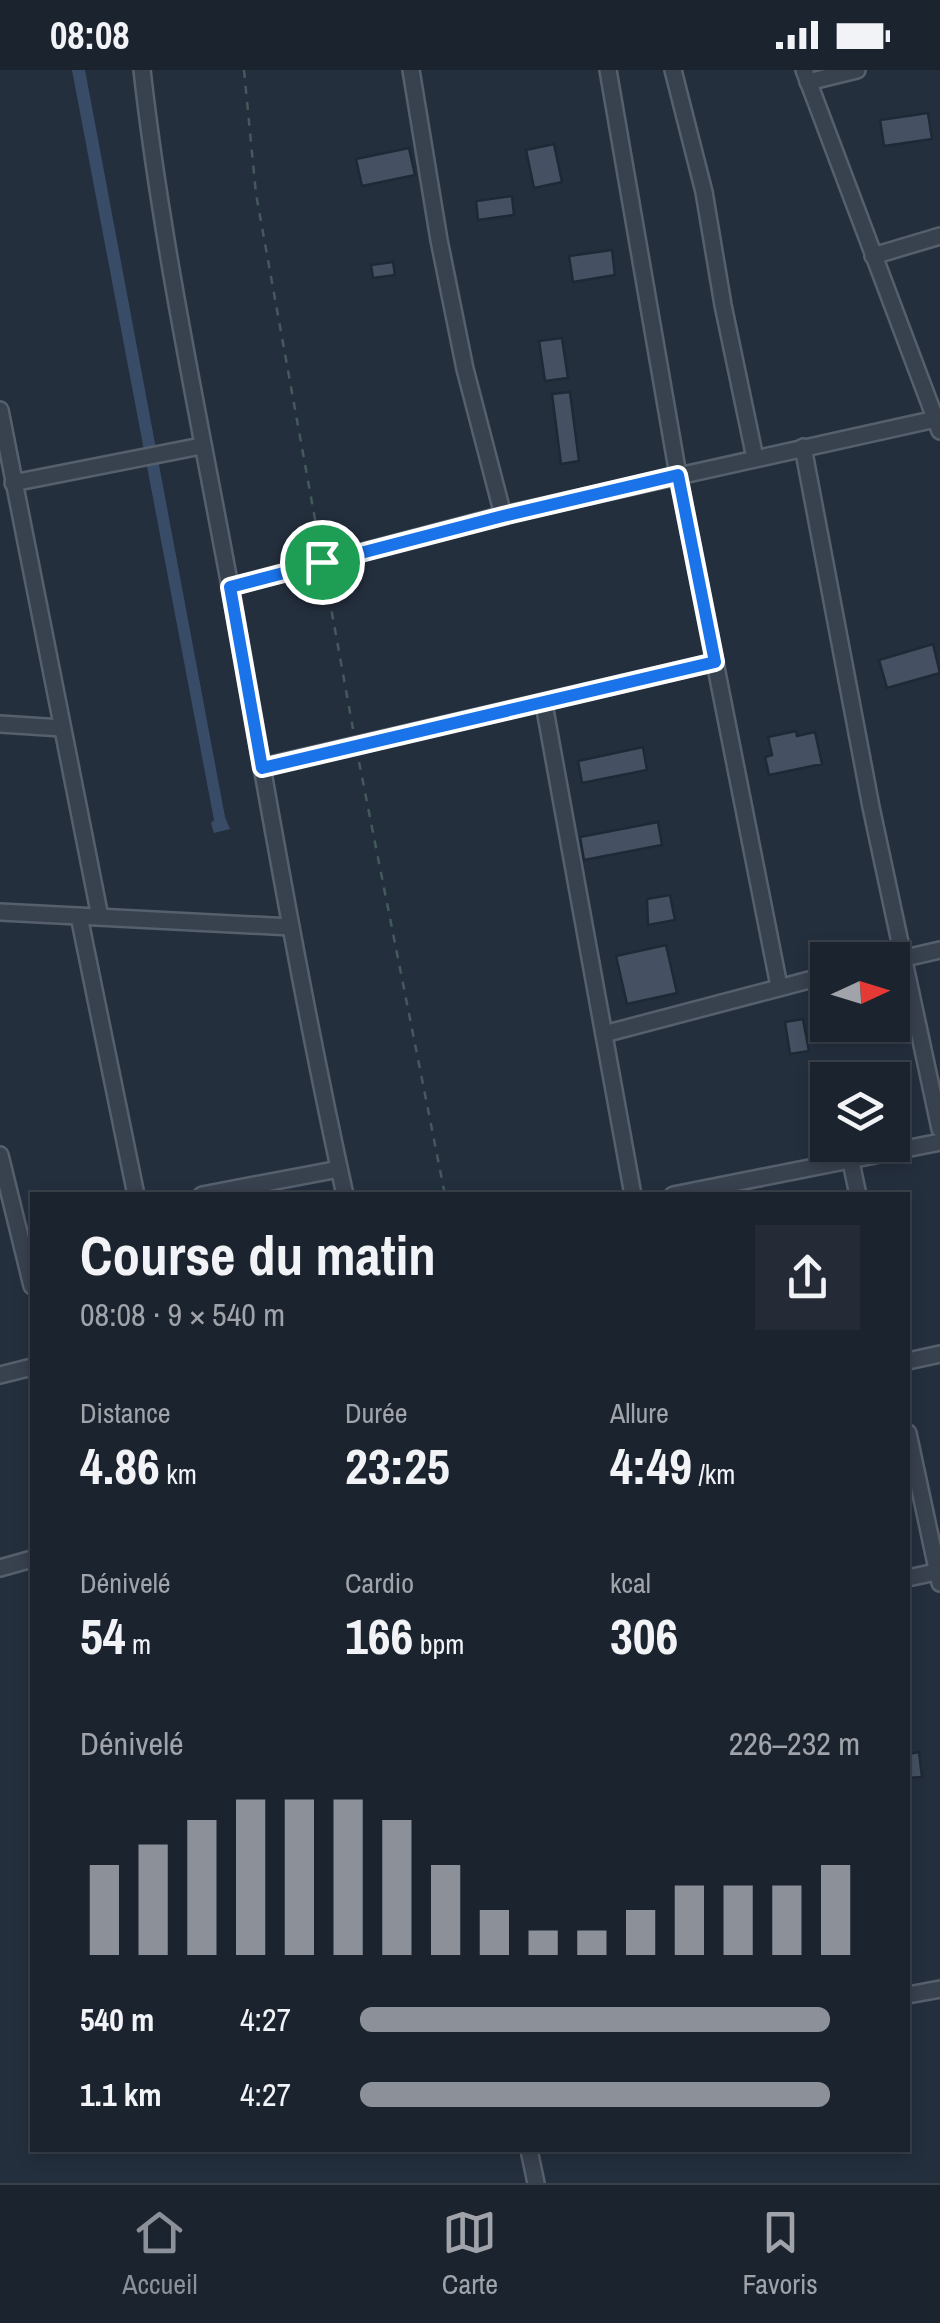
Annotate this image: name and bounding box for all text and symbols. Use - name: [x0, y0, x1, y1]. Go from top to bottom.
- text: 08:08: [50, 10, 130, 61]
- pin: [280, 520, 365, 605]
- icon: arrive: [295, 535, 350, 590]
- north arrow: [810, 942, 910, 1042]
- map controls: [810, 942, 910, 1162]
- button: layers: [810, 1062, 910, 1162]
- text: Course du matin: [80, 1218, 436, 1292]
- button: share: [755, 1225, 860, 1330]
- text: 08:08 · 9 × 540 m: [80, 1293, 285, 1336]
- text: Distance: [80, 1394, 171, 1432]
- text: Durée: [345, 1394, 408, 1432]
- text: Allure: [610, 1394, 669, 1432]
- text: 4.86: [80, 1432, 160, 1500]
- text: 23:25: [345, 1432, 450, 1500]
- text: 4:49: [610, 1432, 692, 1500]
- text: km: [160, 1455, 197, 1493]
- text: /km: [692, 1455, 735, 1493]
- text: Dénivelé: [80, 1564, 171, 1602]
- text: Cardio: [345, 1564, 414, 1602]
- text: kcal: [610, 1564, 651, 1602]
- text: 54: [80, 1602, 126, 1670]
- text: 166: [345, 1602, 413, 1670]
- text: 306: [610, 1602, 678, 1670]
- text: m: [126, 1625, 151, 1663]
- text: bpm: [413, 1625, 464, 1663]
- text: Dénivelé: [80, 1722, 184, 1765]
- text: 226–232 m: [729, 1722, 860, 1765]
- text: 540 m: [80, 1998, 154, 2041]
- text: 4:27: [240, 1998, 291, 2041]
- text: 1.1 km: [80, 2073, 162, 2116]
- text: 4:27: [240, 2073, 291, 2116]
- tab: Accueil: [122, 2205, 197, 2303]
- tab: Carte: [442, 2205, 498, 2303]
- tab: Favoris: [742, 2205, 818, 2303]

